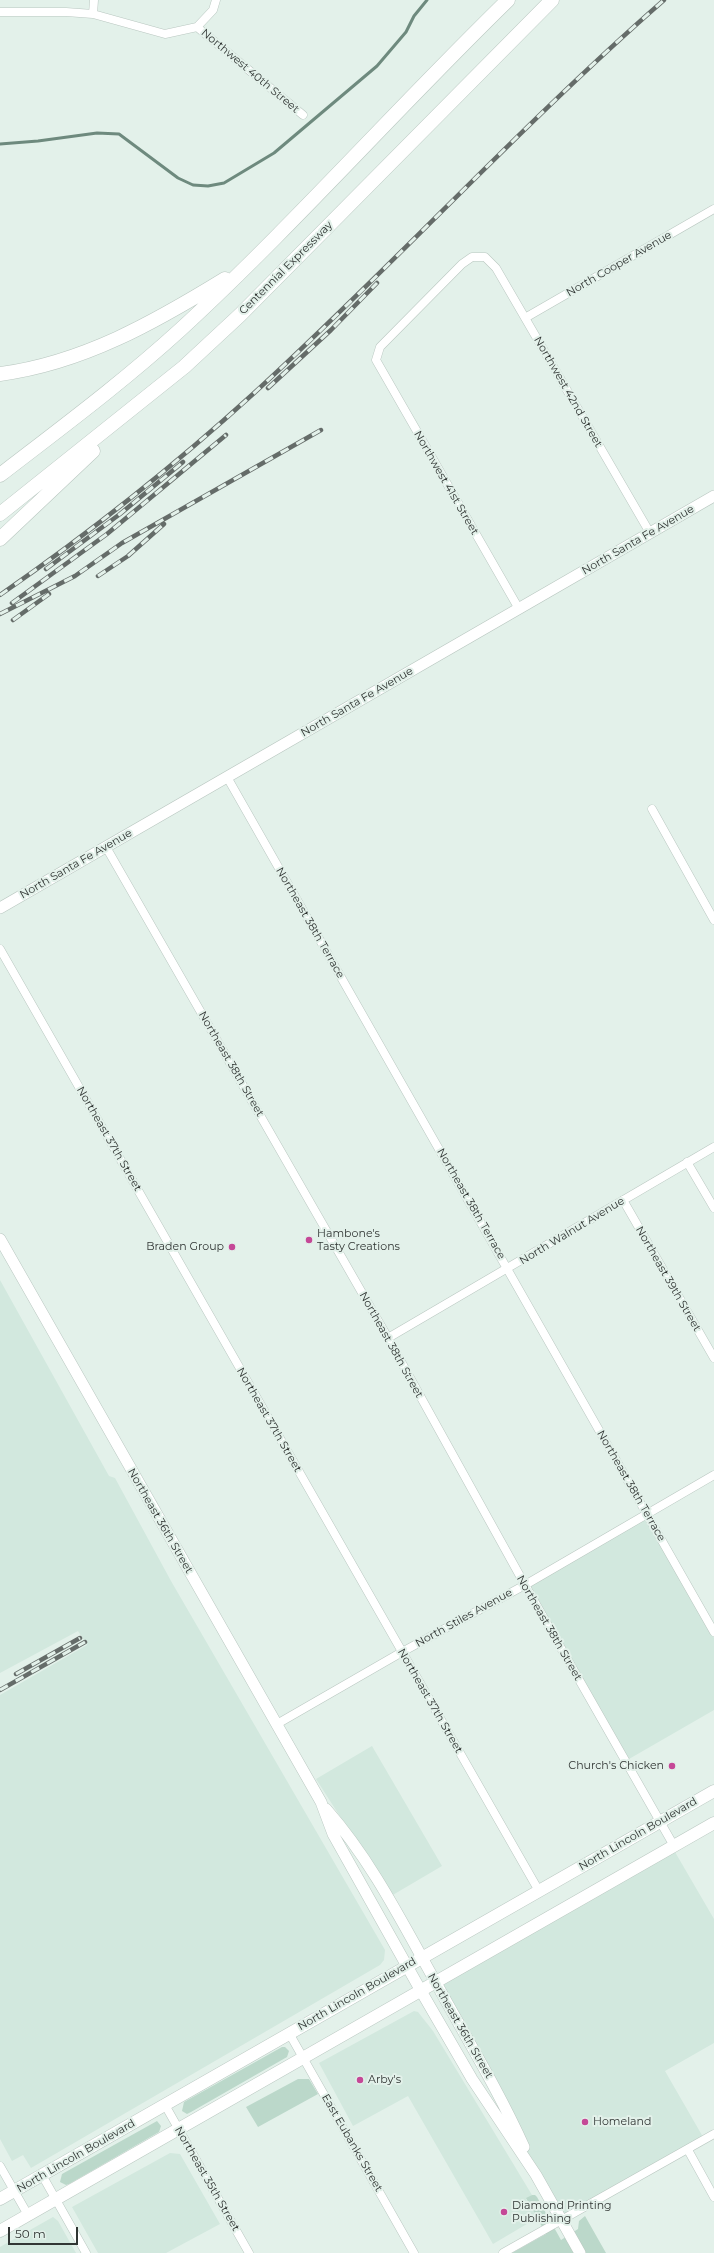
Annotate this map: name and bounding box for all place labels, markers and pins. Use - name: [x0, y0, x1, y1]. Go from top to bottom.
- place label: Hambone's Tasty Creations: [317, 1227, 400, 1253]
- marker: Hambone's Tasty Creations: [304, 1235, 314, 1245]
- place label: Braden Group: [146, 1240, 224, 1254]
- marker: Braden Group: [227, 1242, 237, 1252]
- place label: Church's Chicken: [568, 1759, 664, 1773]
- marker: Church's Chicken: [667, 1761, 677, 1771]
- place label: Arby's: [368, 2073, 401, 2087]
- marker: Arby's: [355, 2075, 365, 2085]
- place label: Homeland: [593, 2115, 651, 2129]
- marker: Homeland: [580, 2117, 590, 2127]
- place label: Diamond Printing Publishing: [512, 2199, 612, 2225]
- marker: Diamond Printing Publishing: [499, 2207, 509, 2217]

